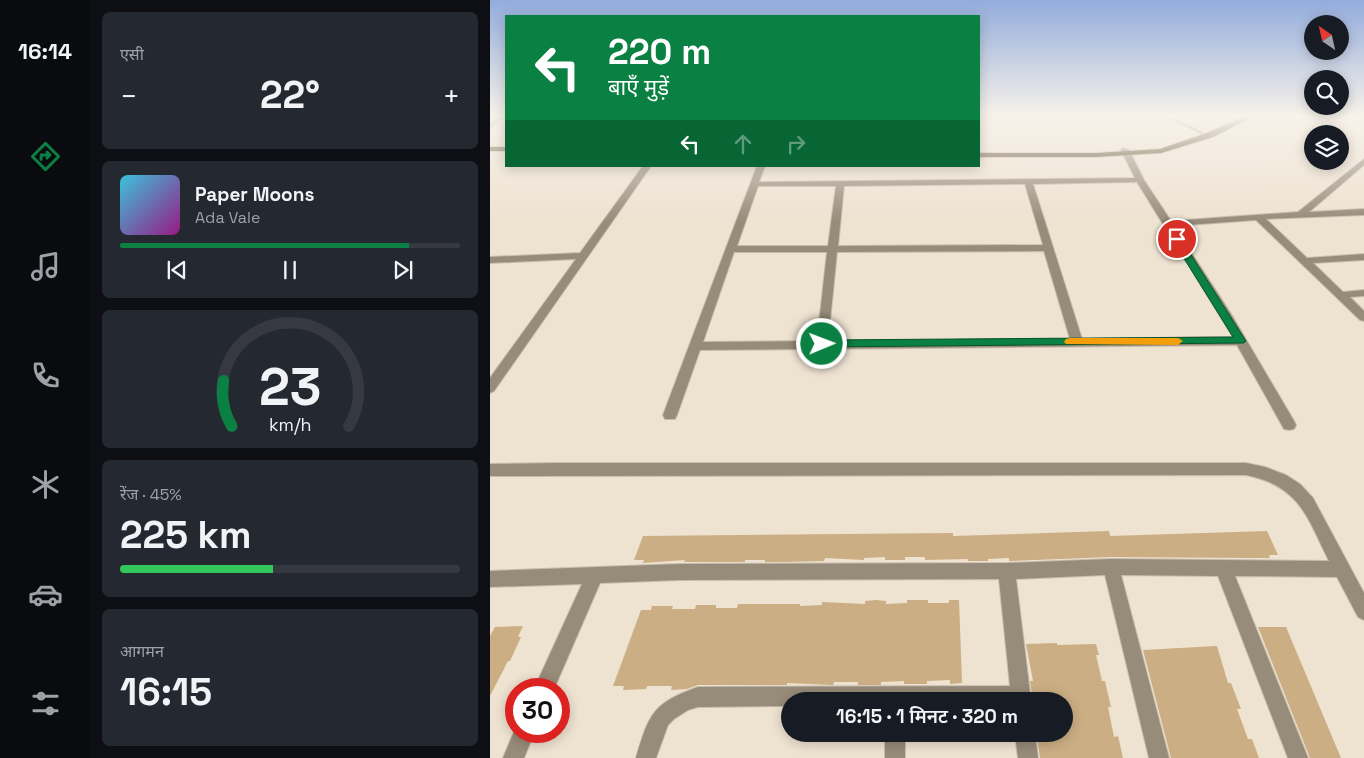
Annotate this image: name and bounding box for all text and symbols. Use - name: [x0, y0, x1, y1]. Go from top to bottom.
- north arrow: [1304, 15, 1349, 60]
- map controls: [1304, 15, 1349, 170]
- text: 220 m: [608, 30, 711, 74]
- icon: left: [525, 35, 590, 100]
- text: 16:14: [18, 37, 72, 65]
- text: एसी: [120, 44, 144, 65]
- button: search: [1304, 70, 1349, 115]
- text: 22°: [260, 71, 320, 119]
- text: बाएँ मुड़ें: [608, 73, 669, 101]
- text: −: [120, 78, 137, 114]
- text: +: [443, 78, 460, 114]
- button: layers: [1304, 125, 1349, 170]
- icon: left: [676, 130, 704, 158]
- icon: ahead: [729, 130, 757, 158]
- icon: right: [782, 130, 810, 158]
- icon: directions: [28, 139, 63, 174]
- text: Paper Moons: [195, 182, 314, 207]
- text: Ada Vale: [195, 207, 260, 228]
- pin: [1156, 218, 1198, 260]
- icon: arrive: [1163, 225, 1191, 253]
- icon: music: [28, 249, 63, 284]
- icon: previous: [163, 256, 191, 284]
- icon: pause: [276, 256, 304, 284]
- icon: next: [389, 256, 417, 284]
- position arrow: [795, 317, 847, 369]
- text: 23: [259, 354, 321, 420]
- icon: phone: [28, 358, 63, 393]
- text: km/h: [269, 413, 311, 436]
- icon: climate: [28, 467, 63, 502]
- text: रेंज · 45%: [120, 484, 182, 505]
- text: 225 km: [120, 511, 251, 559]
- icon: car: [28, 577, 63, 612]
- text: आगमन: [120, 641, 164, 662]
- text: 16:15: [120, 668, 212, 716]
- speed limit sign: 30: [505, 678, 570, 743]
- icon: filters: [28, 686, 63, 721]
- text: 16:15 · 1 मिनट · 320 m: [836, 704, 1018, 729]

